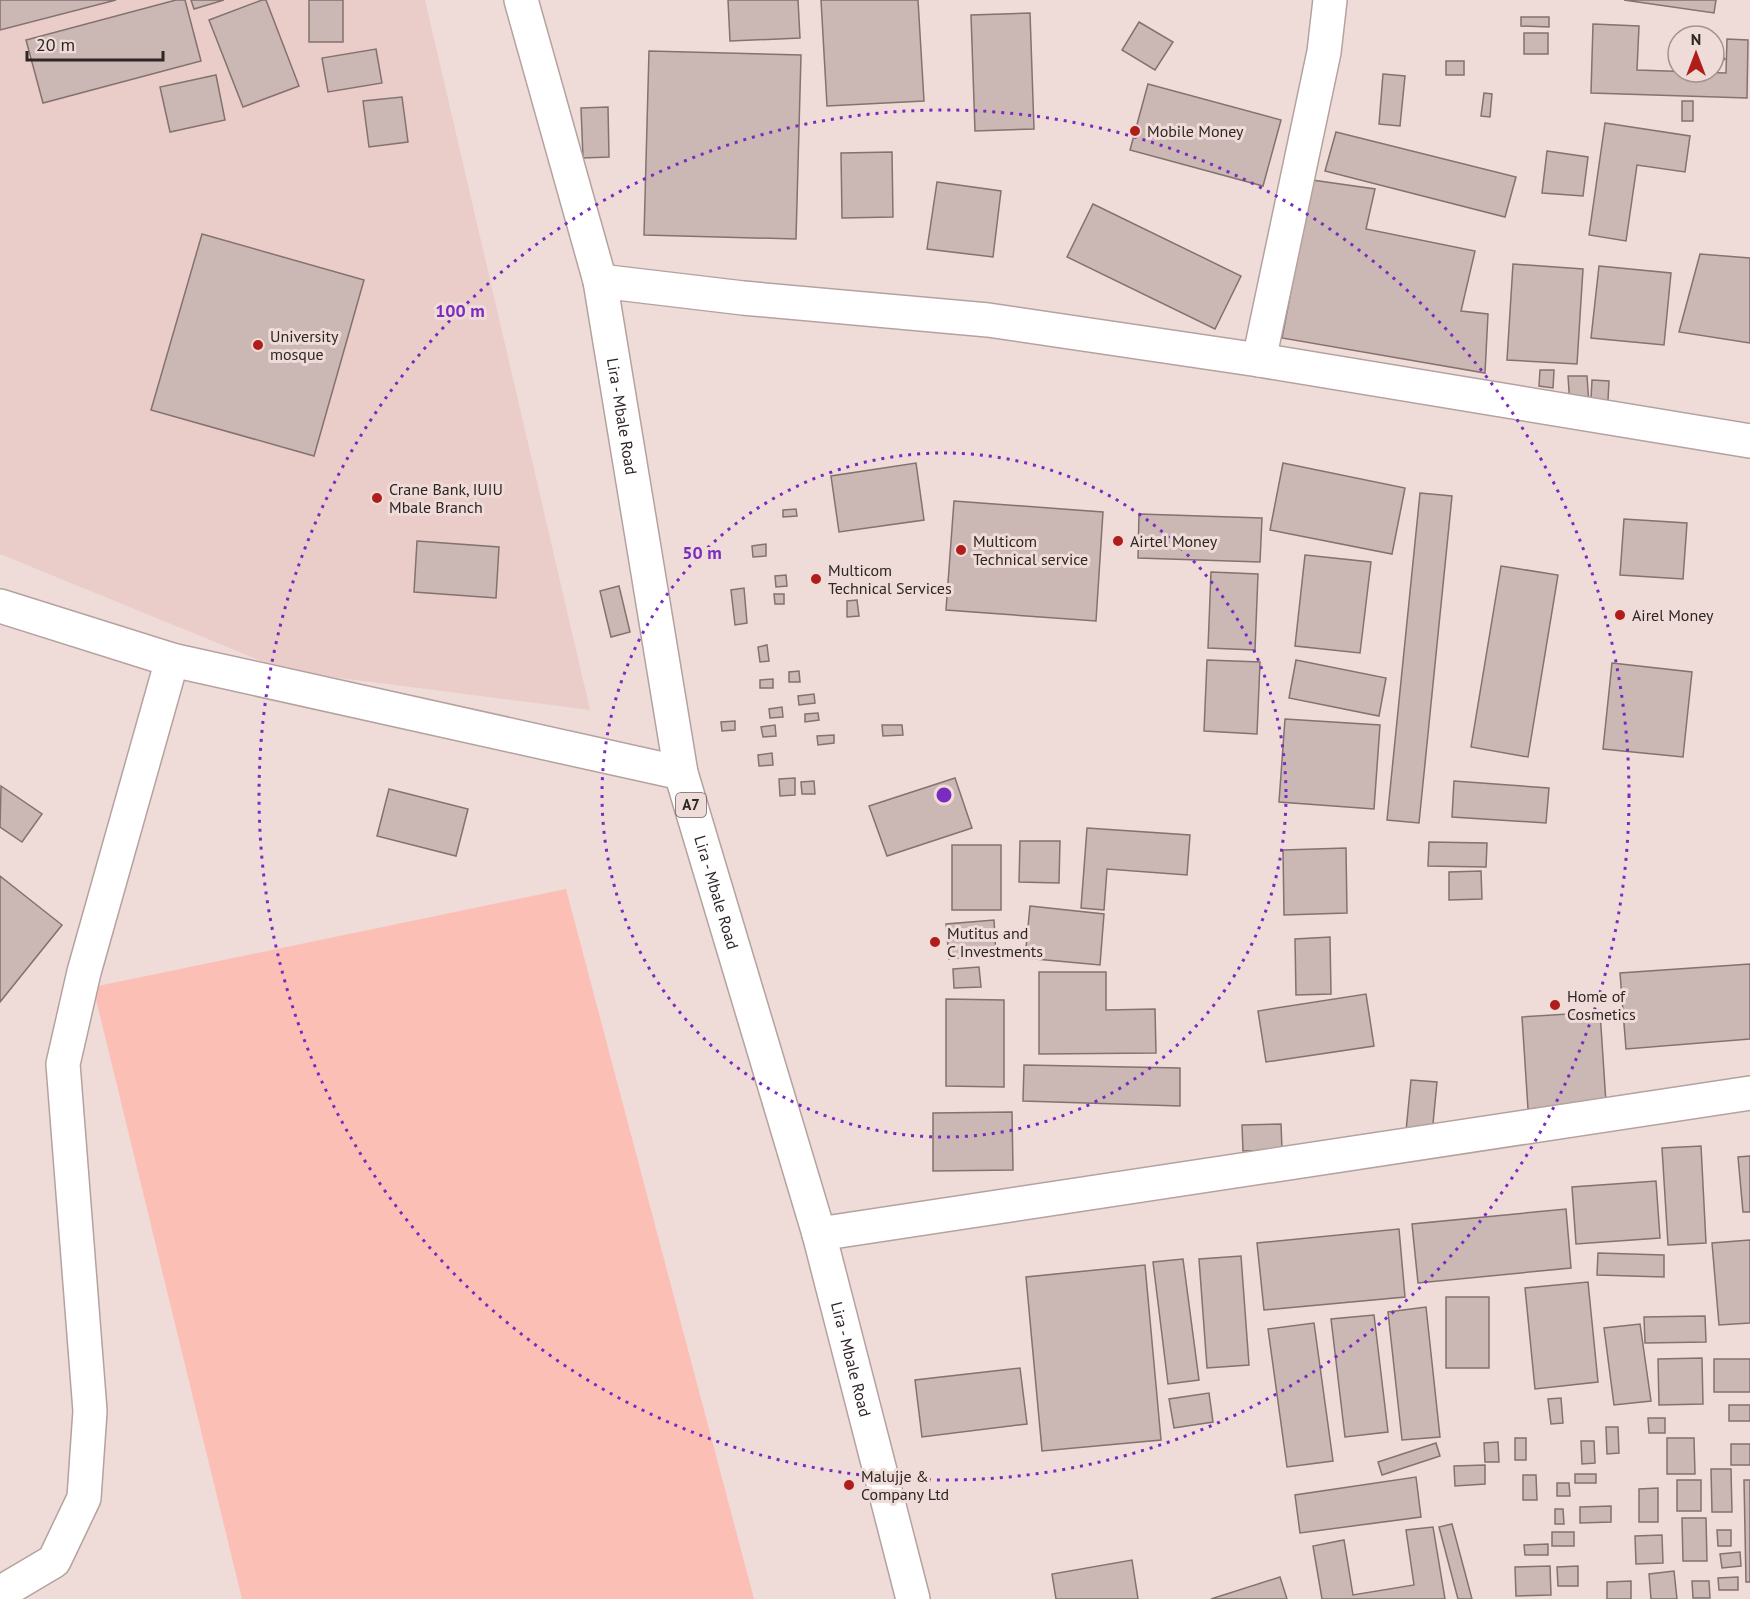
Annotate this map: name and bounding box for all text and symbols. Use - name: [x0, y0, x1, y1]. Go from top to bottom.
- scale bar: [27, 24, 164, 62]
- north arrow: [1666, 24, 1726, 84]
- text: N: [1691, 29, 1701, 49]
- text: 20 m: [36, 33, 75, 56]
- place label: Mobile Money: [1147, 121, 1244, 141]
- marker: Mobile Money: [1128, 124, 1142, 138]
- text: 100 m: [435, 299, 485, 322]
- place label: University mosque: [270, 326, 339, 364]
- marker: University mosque: [251, 338, 265, 352]
- street label: Lira - Mbale Road: [603, 356, 642, 476]
- place label: Crane Bank, IUIU Mbale Branch: [389, 479, 503, 517]
- marker: Crane Bank, IUIU Mbale Branch: [370, 491, 384, 505]
- place label: Multicom Technical service: [973, 531, 1088, 569]
- place label: Airtel Money: [1130, 531, 1218, 551]
- marker: Airtel Money: [1111, 534, 1125, 548]
- text: 50 m: [682, 541, 722, 564]
- marker: Multicom Technical service: [954, 543, 968, 557]
- place label: Multicom Technical Services: [828, 560, 952, 598]
- marker: Multicom Technical Services: [809, 572, 823, 586]
- place label: Airel Money: [1632, 605, 1714, 625]
- marker: Airel Money: [1613, 608, 1627, 622]
- centre of rings: [934, 785, 954, 805]
- road number: A7: [676, 793, 706, 817]
- street label: Lira - Mbale Road: [690, 833, 743, 952]
- place label: Mutitus and C Investments: [947, 923, 1043, 961]
- marker: Mutitus and C Investments: [928, 935, 942, 949]
- place label: Home of Cosmetics: [1567, 986, 1636, 1024]
- marker: Home of Cosmetics: [1548, 998, 1562, 1012]
- street label: Lira - Mbale Road: [827, 1300, 876, 1419]
- place label: Malujje & Company Ltd: [861, 1466, 949, 1504]
- marker: Malujje & Company Ltd: [842, 1478, 856, 1492]

